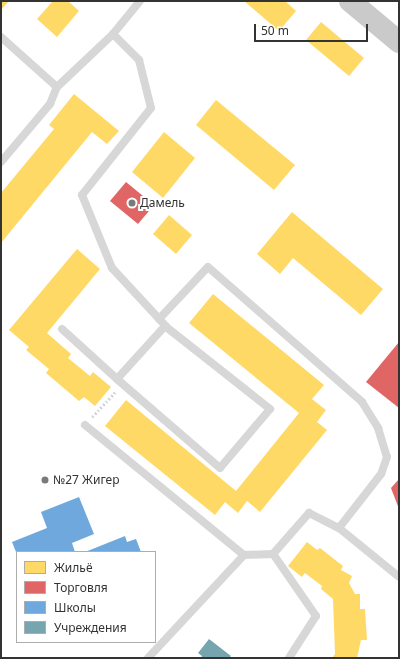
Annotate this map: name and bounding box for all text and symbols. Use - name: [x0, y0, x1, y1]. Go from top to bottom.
- scale bar: [256, 16, 370, 42]
- text: 50 m: [261, 22, 289, 39]
- place label: Дамель: [140, 196, 185, 210]
- marker: Дамель: [127, 198, 137, 208]
- place label: №27 Жигер: [53, 473, 119, 487]
- marker: №27 Жигер: [40, 475, 50, 485]
- legend: [16, 551, 156, 643]
- text: Жильё: [54, 559, 93, 576]
- text: Торговля: [54, 579, 108, 596]
- text: Школы: [54, 599, 96, 616]
- text: Учреждения: [54, 619, 127, 636]

